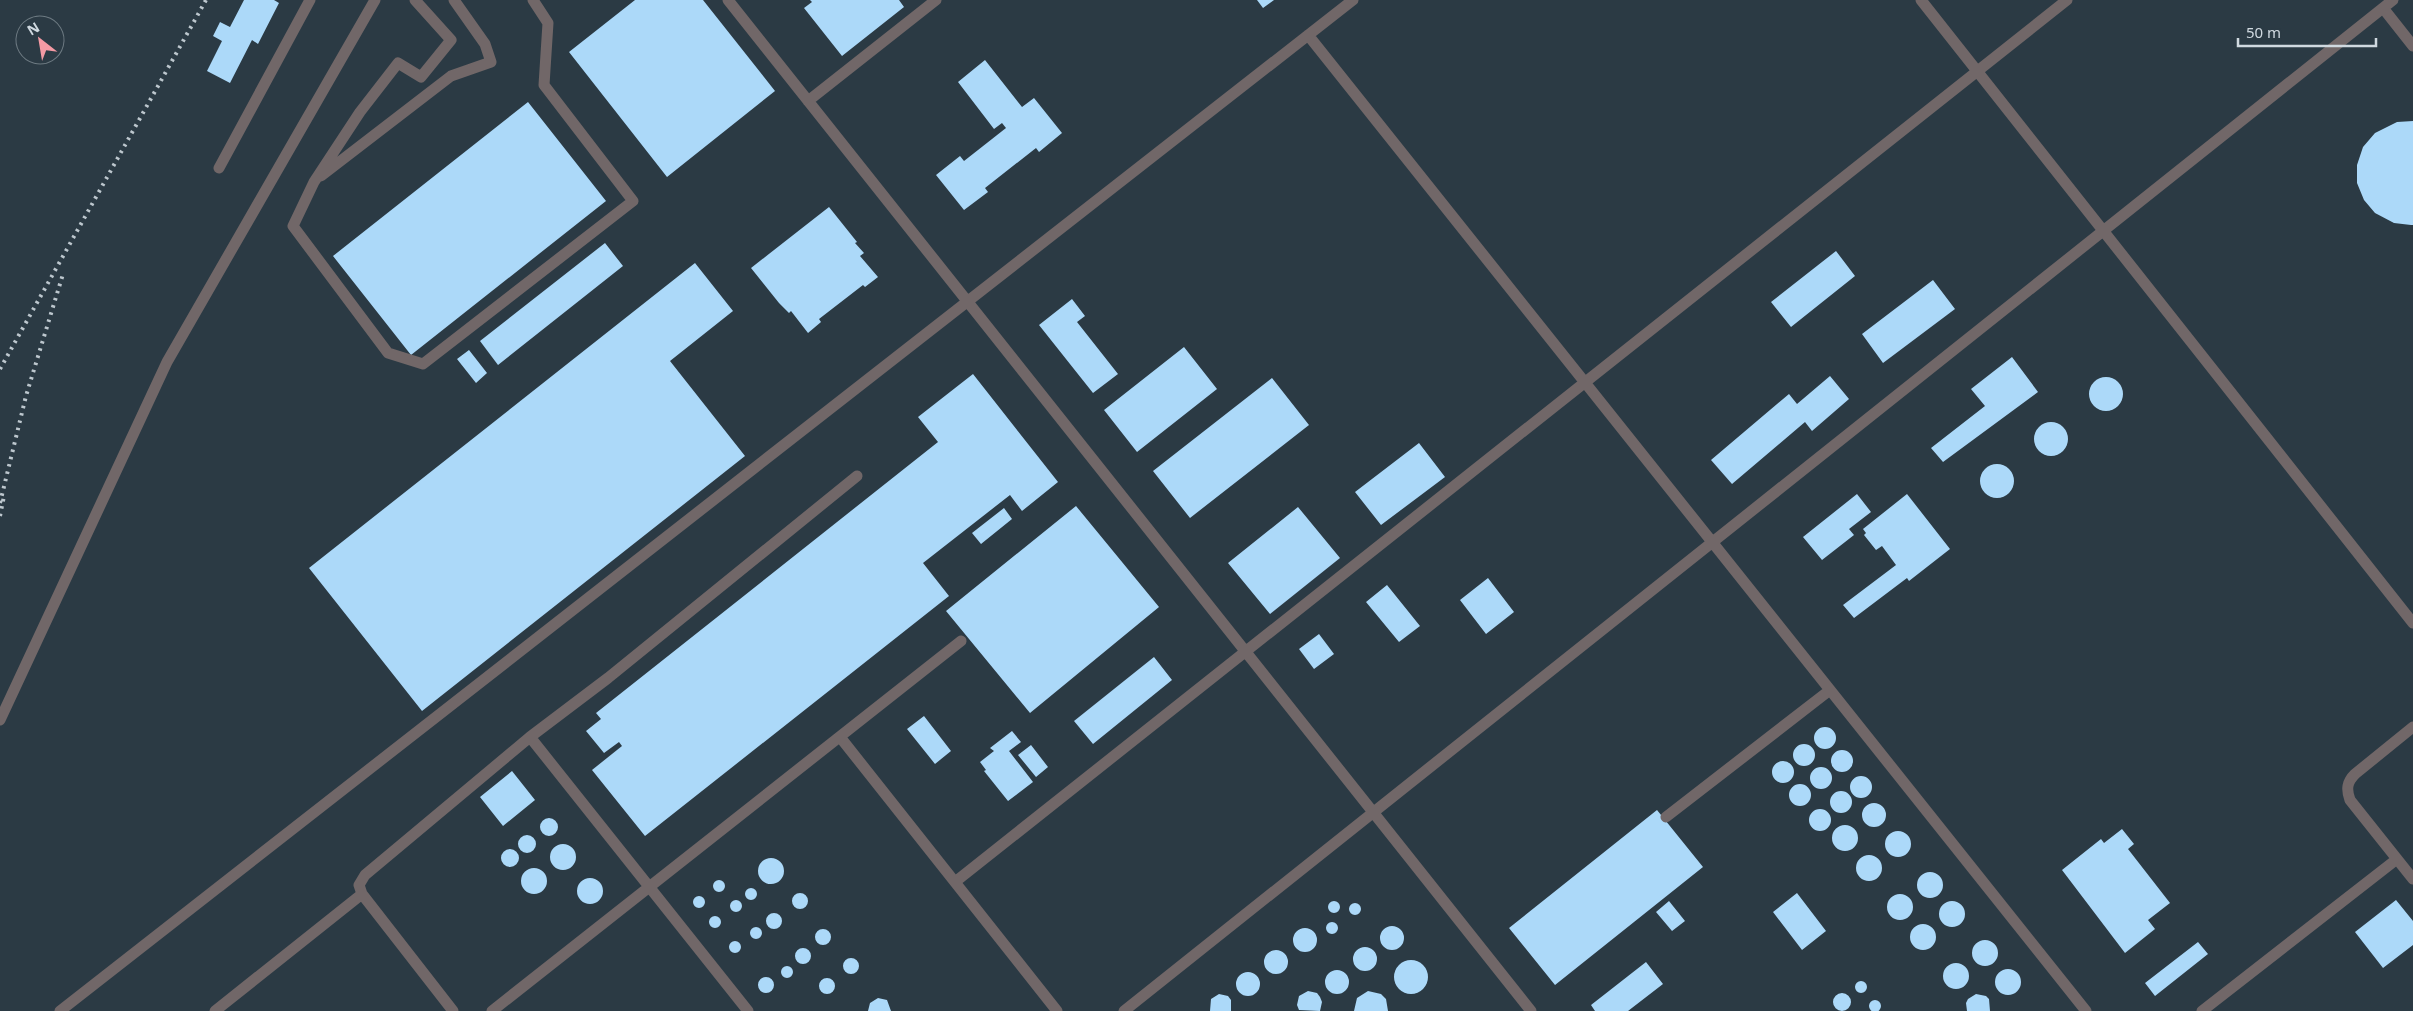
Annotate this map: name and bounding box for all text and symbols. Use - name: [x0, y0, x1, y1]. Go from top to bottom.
- north arrow: [15, 15, 65, 65]
- scale bar: [2238, 15, 2376, 47]
- text: N: [23, 17, 43, 40]
- text: 50 m: [2246, 22, 2281, 42]

